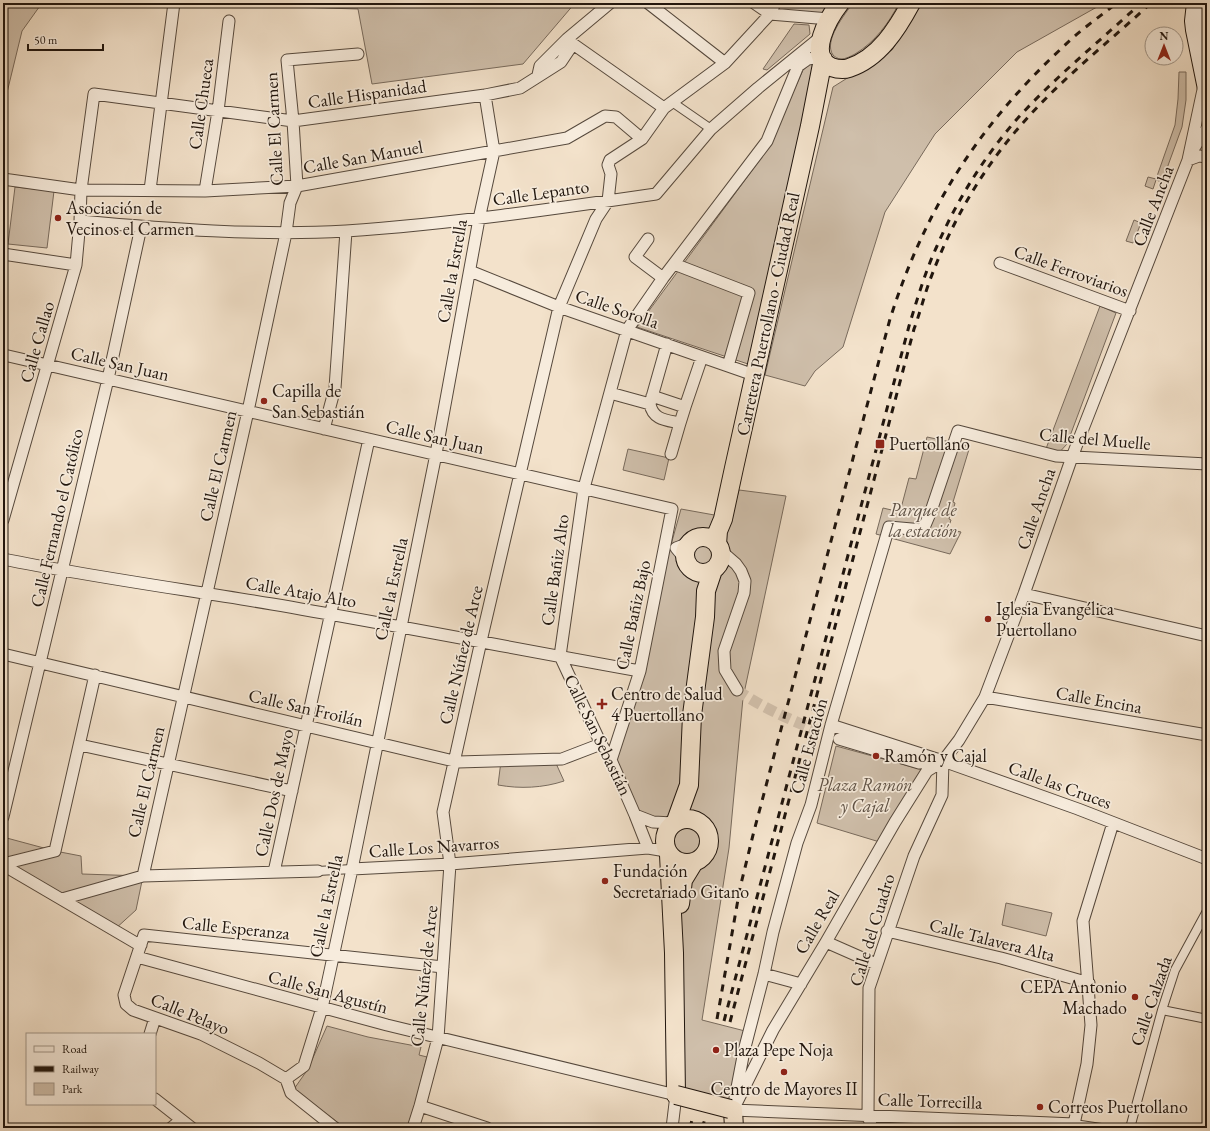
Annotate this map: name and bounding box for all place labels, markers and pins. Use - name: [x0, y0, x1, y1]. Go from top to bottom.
- place label: Asociación de Vecinos el Carmen: [65, 196, 195, 240]
- marker: Asociación de Vecinos el Carmen: [53, 213, 63, 223]
- place label: Capilla de San Sebastián: [272, 379, 365, 423]
- marker: Capilla de San Sebastián: [259, 396, 269, 406]
- place label: Puertollano: [889, 432, 970, 455]
- marker: Puertollano: [874, 438, 886, 450]
- place label: Iglesia Evangélica Puertollano: [996, 597, 1115, 641]
- marker: Iglesia Evangélica Puertollano: [983, 614, 993, 624]
- place label: Centro de Salud 4 Puertollano: [611, 682, 724, 726]
- marker: Centro de Salud 4 Puertollano: [596, 698, 608, 710]
- place label: Ramón y Cajal: [884, 744, 987, 767]
- marker: Ramón y Cajal: [871, 751, 881, 761]
- place label: Fundación Secretariado Gitano: [613, 859, 749, 903]
- marker: Fundación Secretariado Gitano: [600, 876, 610, 886]
- place label: CEPA Antonio Machado: [1020, 975, 1127, 1019]
- marker: CEPA Antonio Machado: [1130, 992, 1140, 1002]
- place label: Plaza Pepe Noja: [724, 1038, 834, 1061]
- marker: Plaza Pepe Noja: [711, 1045, 721, 1055]
- marker: Centro de Mayores II: [779, 1067, 789, 1077]
- place label: Centro de Mayores II: [710, 1077, 858, 1100]
- place label: Correos Puertollano: [1048, 1095, 1188, 1118]
- marker: Correos Puertollano: [1035, 1102, 1045, 1112]

